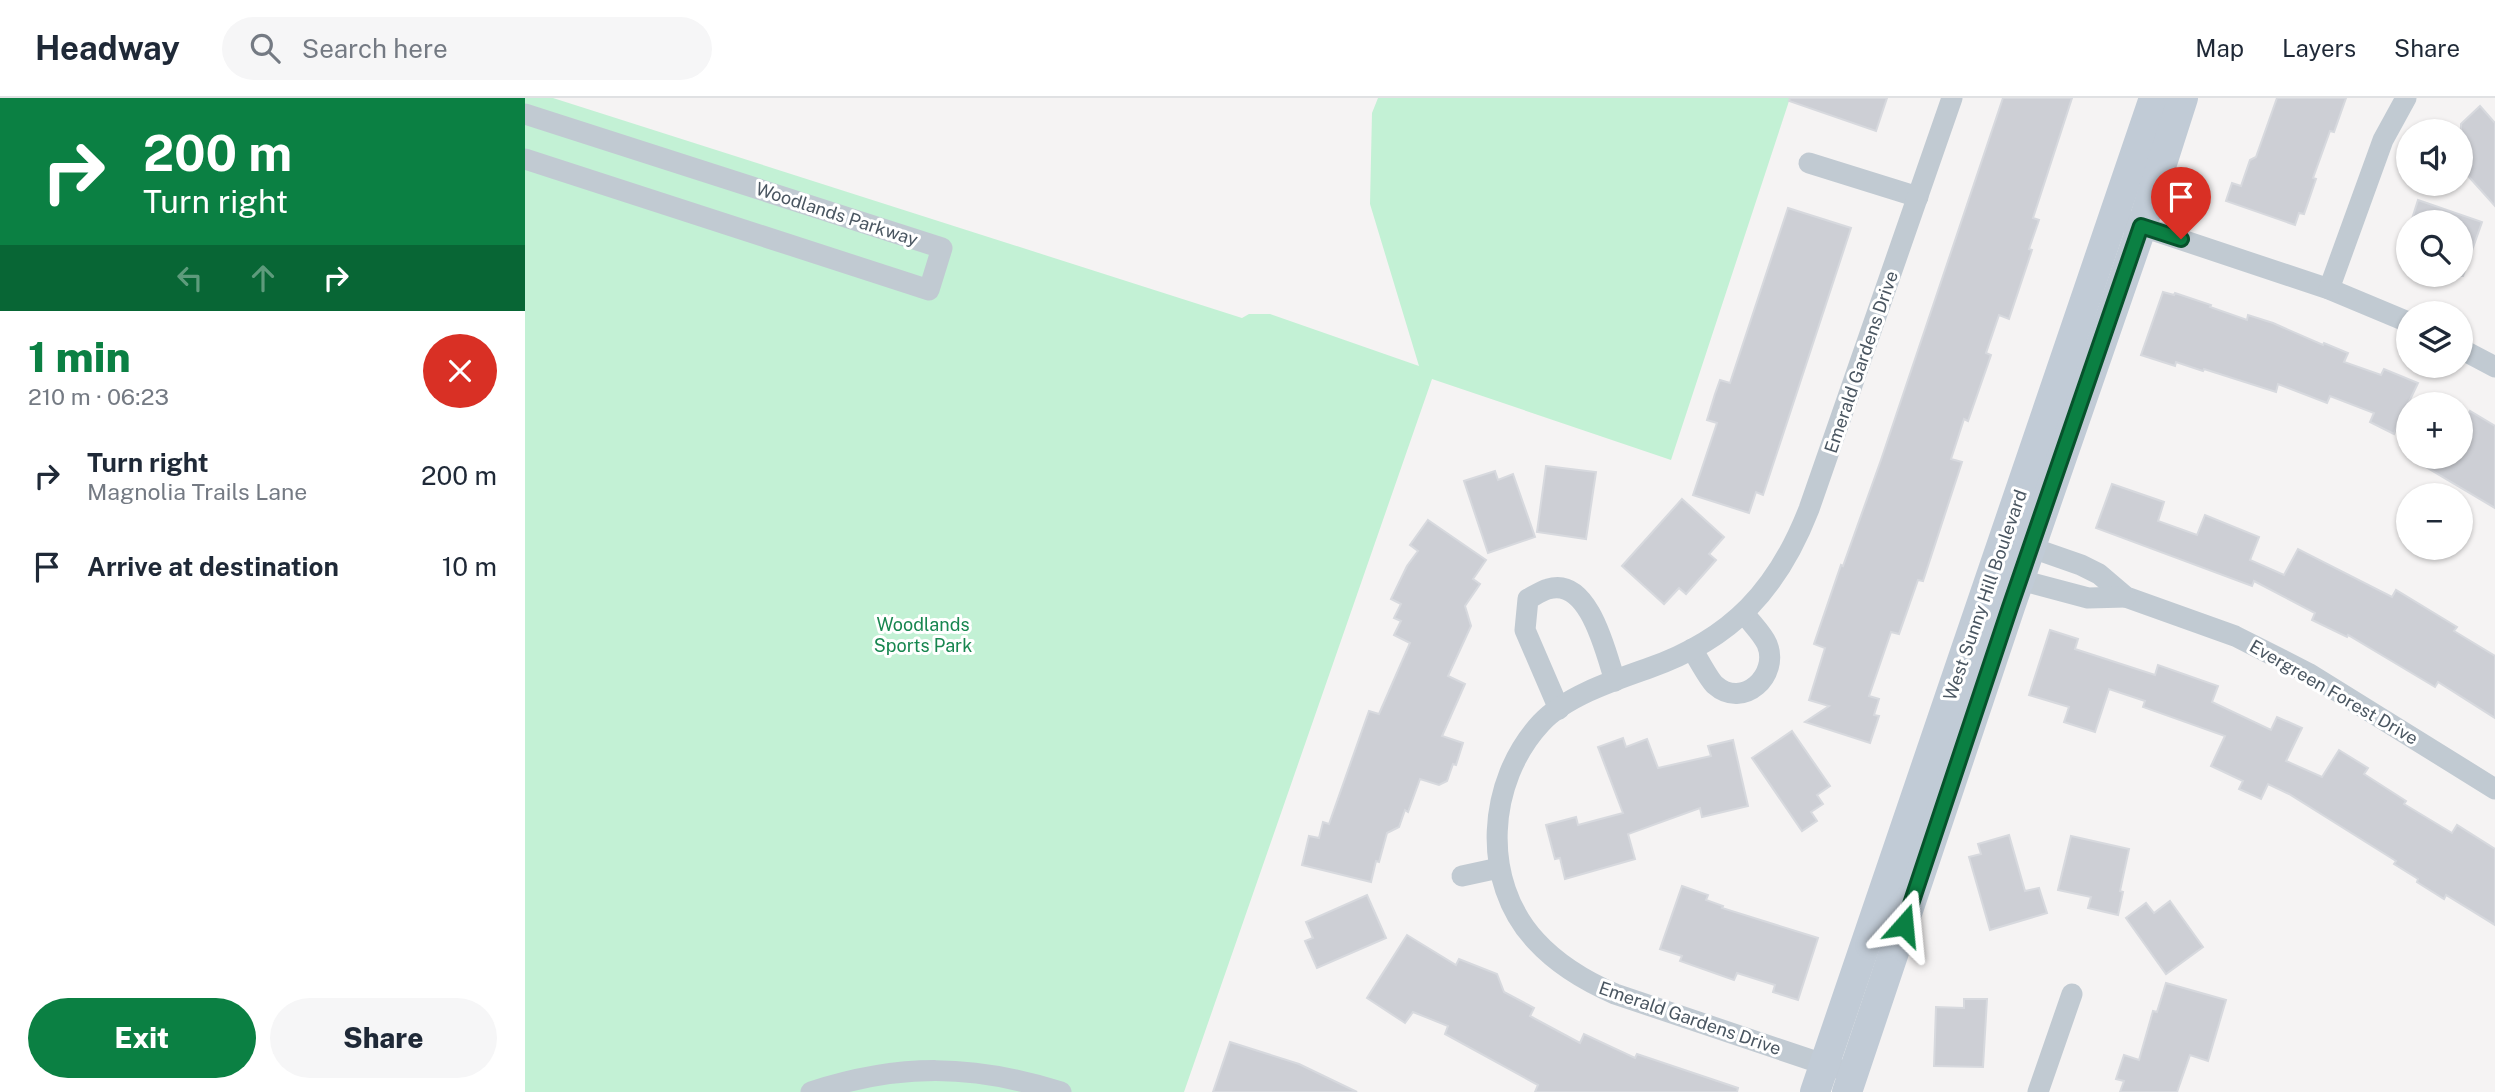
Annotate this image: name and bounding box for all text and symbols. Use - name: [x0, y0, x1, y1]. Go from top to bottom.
- search box: [222, 17, 712, 80]
- text: Headway: [35, 29, 180, 67]
- icon: search: [246, 29, 284, 67]
- text: Search here: [302, 33, 448, 64]
- text: Map: [2195, 34, 2244, 62]
- text: Layers: [2282, 34, 2356, 62]
- text: Share: [2394, 34, 2460, 62]
- map controls: [2396, 119, 2473, 560]
- button: sound: [2396, 119, 2473, 196]
- text: 200 m: [143, 124, 292, 182]
- icon: right: [28, 126, 119, 217]
- pin: [2151, 167, 2211, 239]
- street label: Woodlands Parkway: [753, 178, 921, 250]
- icon: arrive: [2162, 178, 2200, 216]
- text: Turn right: [143, 183, 288, 220]
- button: search: [2396, 210, 2473, 287]
- icon: left: [171, 259, 209, 297]
- icon: ahead: [244, 259, 282, 297]
- icon: right: [317, 259, 355, 297]
- street label: Emerald Gardens Drive: [1820, 268, 1902, 456]
- button: layers: [2396, 301, 2473, 378]
- text: 1 min: [28, 332, 131, 381]
- button: close: [423, 334, 497, 408]
- text: 210 m · 06:23: [28, 383, 169, 410]
- button: +: [2396, 392, 2473, 469]
- text: Turn right: [87, 447, 209, 478]
- icon: right: [28, 457, 66, 495]
- text: 200 m: [421, 460, 497, 491]
- text: Magnolia Trails Lane: [87, 478, 307, 505]
- button: −: [2396, 483, 2473, 560]
- street label: West Sunny Hill Boulevard: [1939, 487, 2031, 703]
- icon: arrive: [28, 548, 66, 586]
- text: Arrive at destination: [87, 551, 339, 582]
- text: 10 m: [442, 551, 497, 582]
- park label: Woodlands Sports Park: [874, 614, 972, 656]
- street label: Evergreen Forest Drive: [2246, 635, 2422, 749]
- position arrow: [1867, 888, 1941, 962]
- street label: Emerald Gardens Drive: [1596, 977, 1784, 1059]
- button: Exit: [28, 998, 256, 1078]
- button: Share: [270, 998, 497, 1078]

